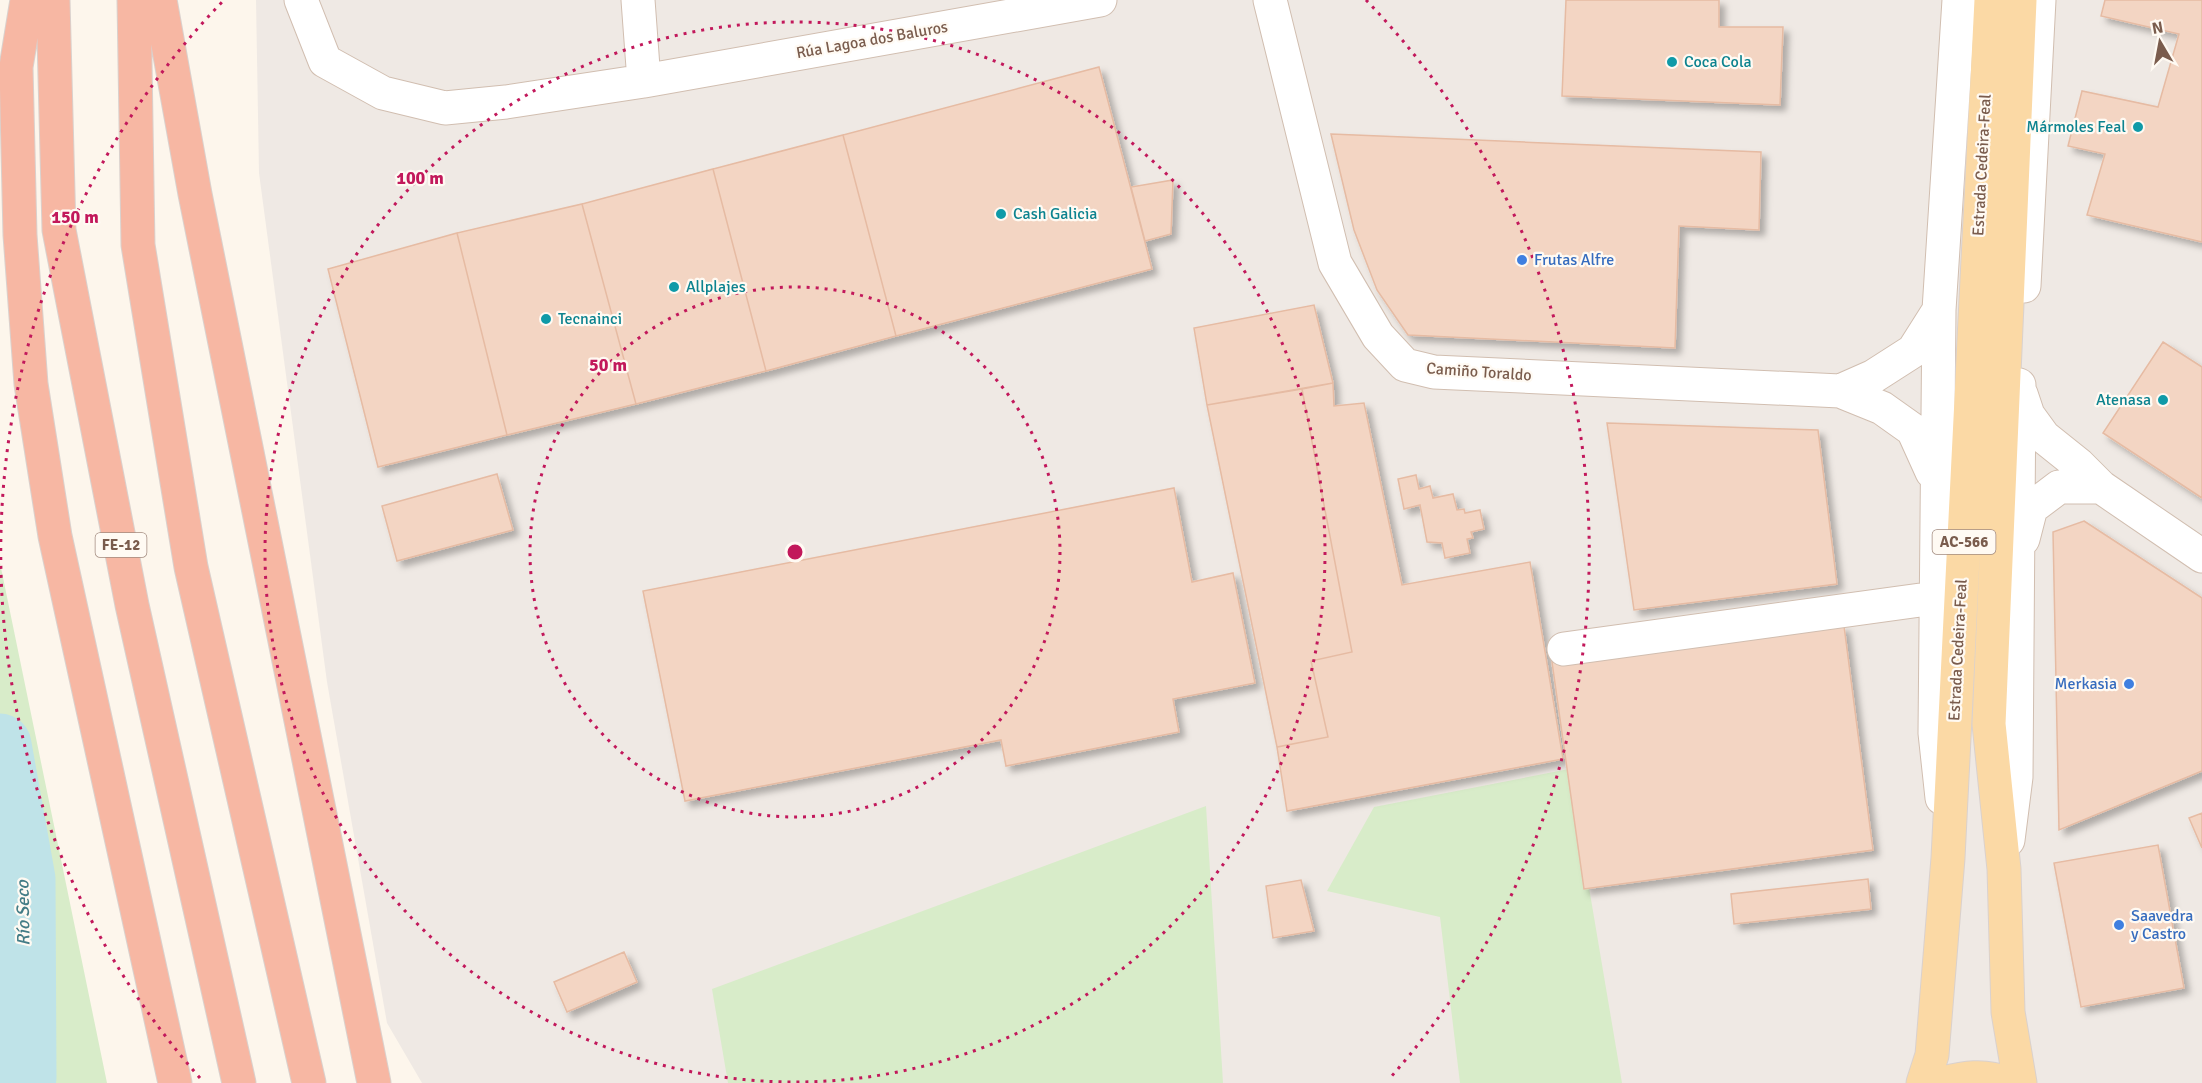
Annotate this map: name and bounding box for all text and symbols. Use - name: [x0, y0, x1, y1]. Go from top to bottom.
- north arrow: [2130, 12, 2190, 72]
- street label: Rúa Lagoa dos Baluros: [795, 17, 949, 63]
- text: N: [2150, 17, 2165, 39]
- place label: Coca Cola: [1684, 52, 1752, 72]
- marker: Coca Cola: [1665, 55, 1679, 69]
- street label: Estrada Cedeira-Feal: [1968, 93, 1996, 237]
- place label: Mármoles Feal: [2026, 117, 2126, 137]
- marker: Mármoles Feal: [2131, 120, 2145, 134]
- text: 100 m: [396, 167, 444, 189]
- place label: Cash Galicia: [1013, 204, 1097, 224]
- text: 150 m: [51, 206, 99, 228]
- marker: Cash Galicia: [994, 207, 1008, 221]
- place label: Frutas Alfre: [1534, 250, 1614, 270]
- marker: Frutas Alfre: [1515, 253, 1529, 267]
- place label: Allplajes: [686, 277, 746, 297]
- marker: Allplajes: [667, 280, 681, 294]
- place label: Tecnainci: [558, 309, 622, 329]
- marker: Tecnainci: [539, 312, 553, 326]
- text: 50 m: [589, 354, 627, 376]
- street label: Camiño Toraldo: [1426, 358, 1532, 386]
- place label: Atenasa: [2096, 390, 2151, 410]
- marker: Atenasa: [2156, 393, 2170, 407]
- road number: AC-566: [1932, 530, 1996, 554]
- road number: FE-12: [96, 533, 146, 557]
- centre of rings: [785, 542, 805, 562]
- street label: Estrada Cedeira-Feal: [1944, 578, 1972, 722]
- place label: Merkasia: [2055, 674, 2117, 694]
- marker: Merkasia: [2122, 677, 2136, 691]
- water label: Río Seco: [11, 878, 35, 946]
- place label: Saavedra y Castro: [2131, 906, 2193, 944]
- marker: Saavedra y Castro: [2112, 918, 2126, 932]

